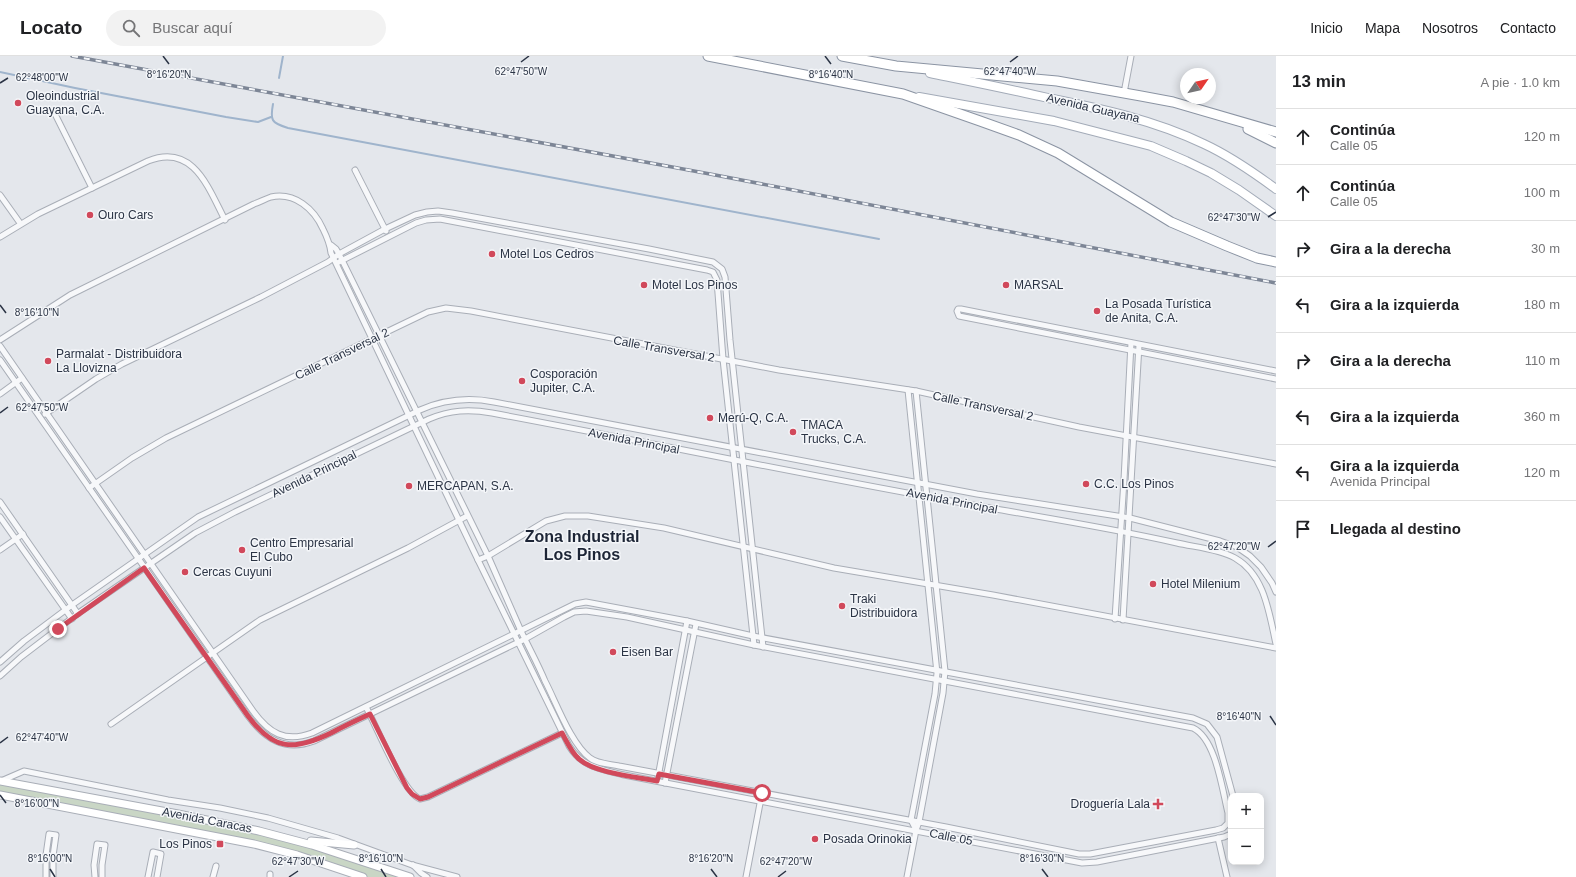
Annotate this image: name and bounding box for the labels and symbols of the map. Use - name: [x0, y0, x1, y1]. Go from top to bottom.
- text: 62°47'50"W: [495, 66, 548, 77]
- text: 62°47'40"W: [984, 66, 1037, 77]
- north arrow: [1180, 68, 1216, 104]
- text: 8°16'20"N: [147, 69, 191, 80]
- text: 8°16'40"N: [809, 69, 853, 80]
- text: 62°48'00"W: [16, 72, 69, 83]
- place label: Oleoindustrial Guayana, C.A.: [26, 89, 105, 117]
- street label: Avenida Guayana: [1045, 90, 1141, 126]
- marker: Oleoindustrial Guayana, C.A.: [13, 98, 23, 108]
- place label: Ouro Cars: [98, 208, 153, 222]
- marker: Ouro Cars: [85, 210, 95, 220]
- text: 62°47'30"W: [1208, 212, 1261, 223]
- place label: Motel Los Cedros: [500, 247, 594, 261]
- marker: Motel Los Cedros: [487, 249, 497, 259]
- place label: Motel Los Pinos: [652, 278, 737, 292]
- place label: MARSAL: [1014, 278, 1064, 292]
- marker: Motel Los Pinos: [639, 280, 649, 290]
- marker: MARSAL: [1001, 280, 1011, 290]
- place label: La Posada Turística de Anita, C.A.: [1105, 297, 1211, 325]
- marker: La Posada Turística de Anita, C.A.: [1092, 306, 1102, 316]
- text: 8°16'10"N: [15, 307, 59, 318]
- street label: Calle Transversal 2: [293, 325, 392, 383]
- street label: Calle Transversal 2: [612, 333, 716, 365]
- place label: Parmalat - Distribuidora La Llovizna: [56, 347, 182, 375]
- marker: Parmalat - Distribuidora La Llovizna: [43, 356, 53, 366]
- place label: Cosporación Jupiter, C.A.: [530, 367, 597, 395]
- marker: Cosporación Jupiter, C.A.: [517, 376, 527, 386]
- street label: Calle Transversal 2: [931, 388, 1035, 424]
- text: 62°47'50"W: [16, 402, 69, 413]
- place label: Merú-Q, C.A.: [718, 411, 789, 425]
- marker: Merú-Q, C.A.: [705, 413, 715, 423]
- place label: TMACA Trucks, C.A.: [801, 418, 867, 446]
- street label: Avenida Principal: [587, 425, 681, 457]
- marker: TMACA Trucks, C.A.: [788, 427, 798, 437]
- street label: Avenida Principal: [269, 447, 359, 501]
- place label: C.C. Los Pinos: [1094, 477, 1174, 491]
- place label: MERCAPAN, S.A.: [417, 479, 513, 493]
- marker: C.C. Los Pinos: [1081, 479, 1091, 489]
- marker: MERCAPAN, S.A.: [404, 481, 414, 491]
- street label: Avenida Principal: [905, 485, 999, 517]
- district label: Zona Industrial Los Pinos: [525, 528, 639, 563]
- place label: Centro Empresarial El Cubo: [250, 536, 353, 564]
- text: 62°47'20"W: [1208, 541, 1261, 552]
- marker: Centro Empresarial El Cubo: [237, 545, 247, 555]
- place label: Cercas Cuyuni: [193, 565, 272, 579]
- marker: Cercas Cuyuni: [180, 567, 190, 577]
- place label: Hotel Milenium: [1161, 577, 1240, 591]
- marker: Hotel Milenium: [1148, 579, 1158, 589]
- place label: Traki Distribuidora: [850, 592, 918, 620]
- marker: Traki Distribuidora: [837, 601, 847, 611]
- route end: [49, 620, 67, 638]
- place label: Eisen Bar: [621, 645, 673, 659]
- marker: Eisen Bar: [608, 647, 618, 657]
- text: 8°16'40"N: [1217, 711, 1261, 722]
- text: 62°47'40"W: [16, 732, 69, 743]
- route start: [753, 784, 771, 802]
- place label: Droguería Lala: [1071, 797, 1150, 811]
- text: 8°16'00"N: [15, 798, 59, 809]
- marker: Droguería Lala: [1153, 799, 1163, 809]
- street label: Avenida Caracas: [161, 804, 253, 836]
- street label: Calle 05: [928, 826, 974, 848]
- place label: Posada Orinokia: [823, 832, 912, 846]
- marker: Posada Orinokia: [810, 834, 820, 844]
- place label: Los Pinos: [159, 837, 212, 851]
- marker: Los Pinos: [215, 839, 225, 849]
- text: 8°16'00"N: [28, 853, 72, 864]
- text: 8°16'10"N: [359, 853, 403, 864]
- text: 8°16'20"N: [689, 853, 733, 864]
- text: 8°16'30"N: [1020, 853, 1064, 864]
- text: 62°47'30"W: [272, 856, 325, 867]
- text: 62°47'20"W: [760, 856, 813, 867]

